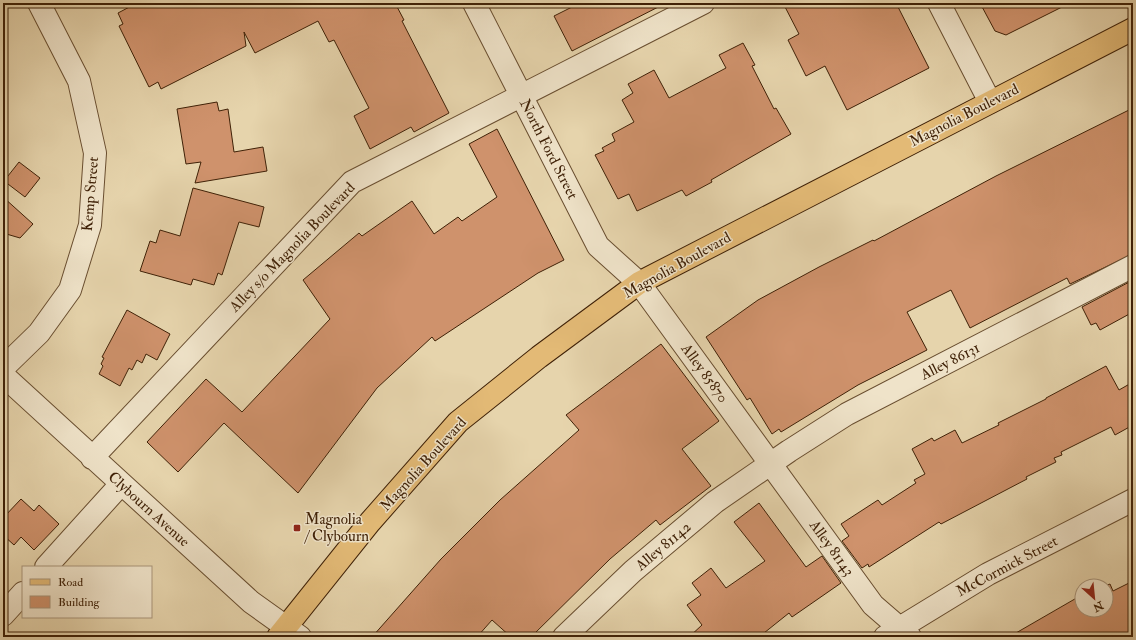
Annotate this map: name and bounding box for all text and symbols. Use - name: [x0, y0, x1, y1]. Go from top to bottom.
- street label: Magnolia Boulevard: [906, 79, 1023, 151]
- street label: North Ford Street: [515, 96, 582, 203]
- street label: Kemp Street: [78, 156, 104, 232]
- street label: Alley s/o Magnolia Boulevard: [225, 178, 360, 317]
- street label: Magnolia Boulevard: [620, 228, 735, 303]
- street label: Alley 86131: [916, 338, 983, 385]
- street label: Alley 85870: [676, 339, 732, 407]
- street label: Magnolia Boulevard: [376, 413, 471, 515]
- street label: Clybourn Avenue: [104, 468, 194, 551]
- place label: Magnolia / Clybourn: [304, 510, 369, 546]
- street label: Alley 81143: [804, 516, 858, 580]
- street label: Alley 81142: [631, 517, 695, 576]
- marker: Magnolia / Clybourn: [292, 523, 302, 533]
- street label: McCormick Street: [953, 532, 1061, 601]
- legend: [22, 566, 152, 618]
- text: Road: [58, 575, 83, 590]
- north arrow: [1074, 578, 1114, 618]
- text: Building: [58, 595, 101, 610]
- text: N: [1090, 598, 1107, 615]

